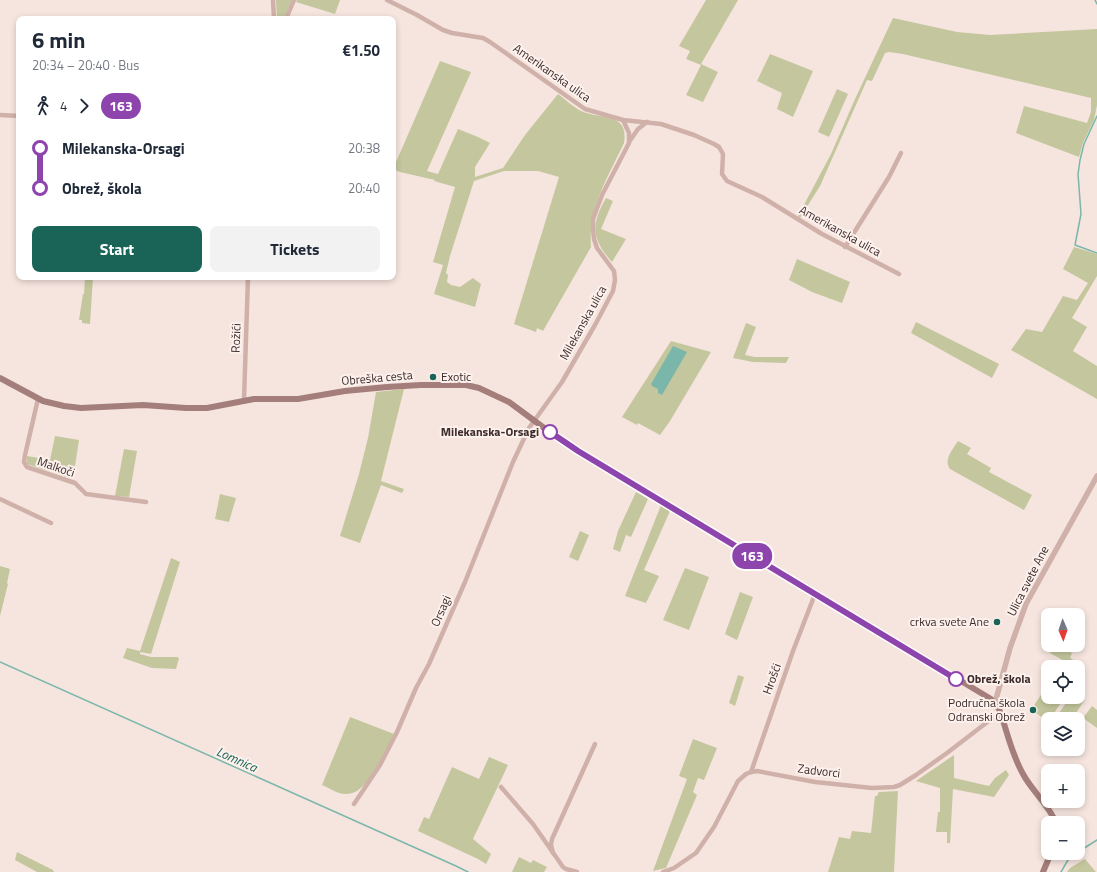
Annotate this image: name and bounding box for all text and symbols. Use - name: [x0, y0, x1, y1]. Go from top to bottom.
- text: 6 min: [32, 23, 85, 57]
- text: €1.50: [343, 39, 380, 62]
- street label: Amerikanska ulica: [510, 39, 595, 107]
- text: 20:34 – 20:40 · Bus: [32, 55, 139, 75]
- icon: walk: [32, 95, 54, 117]
- icon: forward: [73, 95, 95, 117]
- text: 163: [109, 95, 133, 116]
- text: 4: [60, 96, 67, 116]
- text: Milekanska-Orsagi: [62, 137, 185, 160]
- text: 20:38: [348, 138, 380, 158]
- text: Obrež, škola: [62, 177, 142, 200]
- text: 20:40: [348, 178, 380, 198]
- street label: Amerikanska ulica: [796, 200, 885, 261]
- button: Start: [32, 226, 202, 272]
- button: Tickets: [210, 226, 380, 272]
- street label: Milekanska ulica: [554, 282, 611, 364]
- street label: Rožići: [225, 323, 246, 353]
- street label: Obreška cesta: [341, 365, 413, 390]
- place label: Exotic: [441, 367, 471, 386]
- marker: Exotic: [428, 372, 438, 382]
- place label: Milekanska-Orsagi: [441, 422, 539, 441]
- marker: Milekanska-Orsagi: [542, 424, 558, 440]
- street label: Malkoči: [35, 451, 78, 482]
- street label: Ulica svete Ane: [1002, 542, 1053, 619]
- line badge: 163: [729, 543, 775, 569]
- text: 163: [740, 545, 764, 566]
- street label: Orsagi: [425, 592, 456, 629]
- north arrow: [1041, 608, 1085, 652]
- map controls: [1041, 608, 1085, 860]
- place label: crkva svete Ane: [910, 612, 989, 631]
- marker: crkva svete Ane: [992, 617, 1002, 627]
- button: locate: [1041, 660, 1085, 704]
- street label: Hrošći: [757, 661, 786, 697]
- place label: Obrež, škola: [967, 669, 1031, 688]
- marker: Obrež, škola: [948, 671, 964, 687]
- place label: Područna škola Odranski Obrež: [948, 693, 1025, 726]
- marker: Područna škola Odranski Obrež: [1028, 705, 1038, 715]
- button: layers: [1041, 712, 1085, 756]
- water label: Lomnica: [213, 741, 262, 777]
- street label: Zadvorci: [797, 758, 841, 783]
- button: +: [1041, 764, 1085, 808]
- button: −: [1041, 816, 1085, 860]

